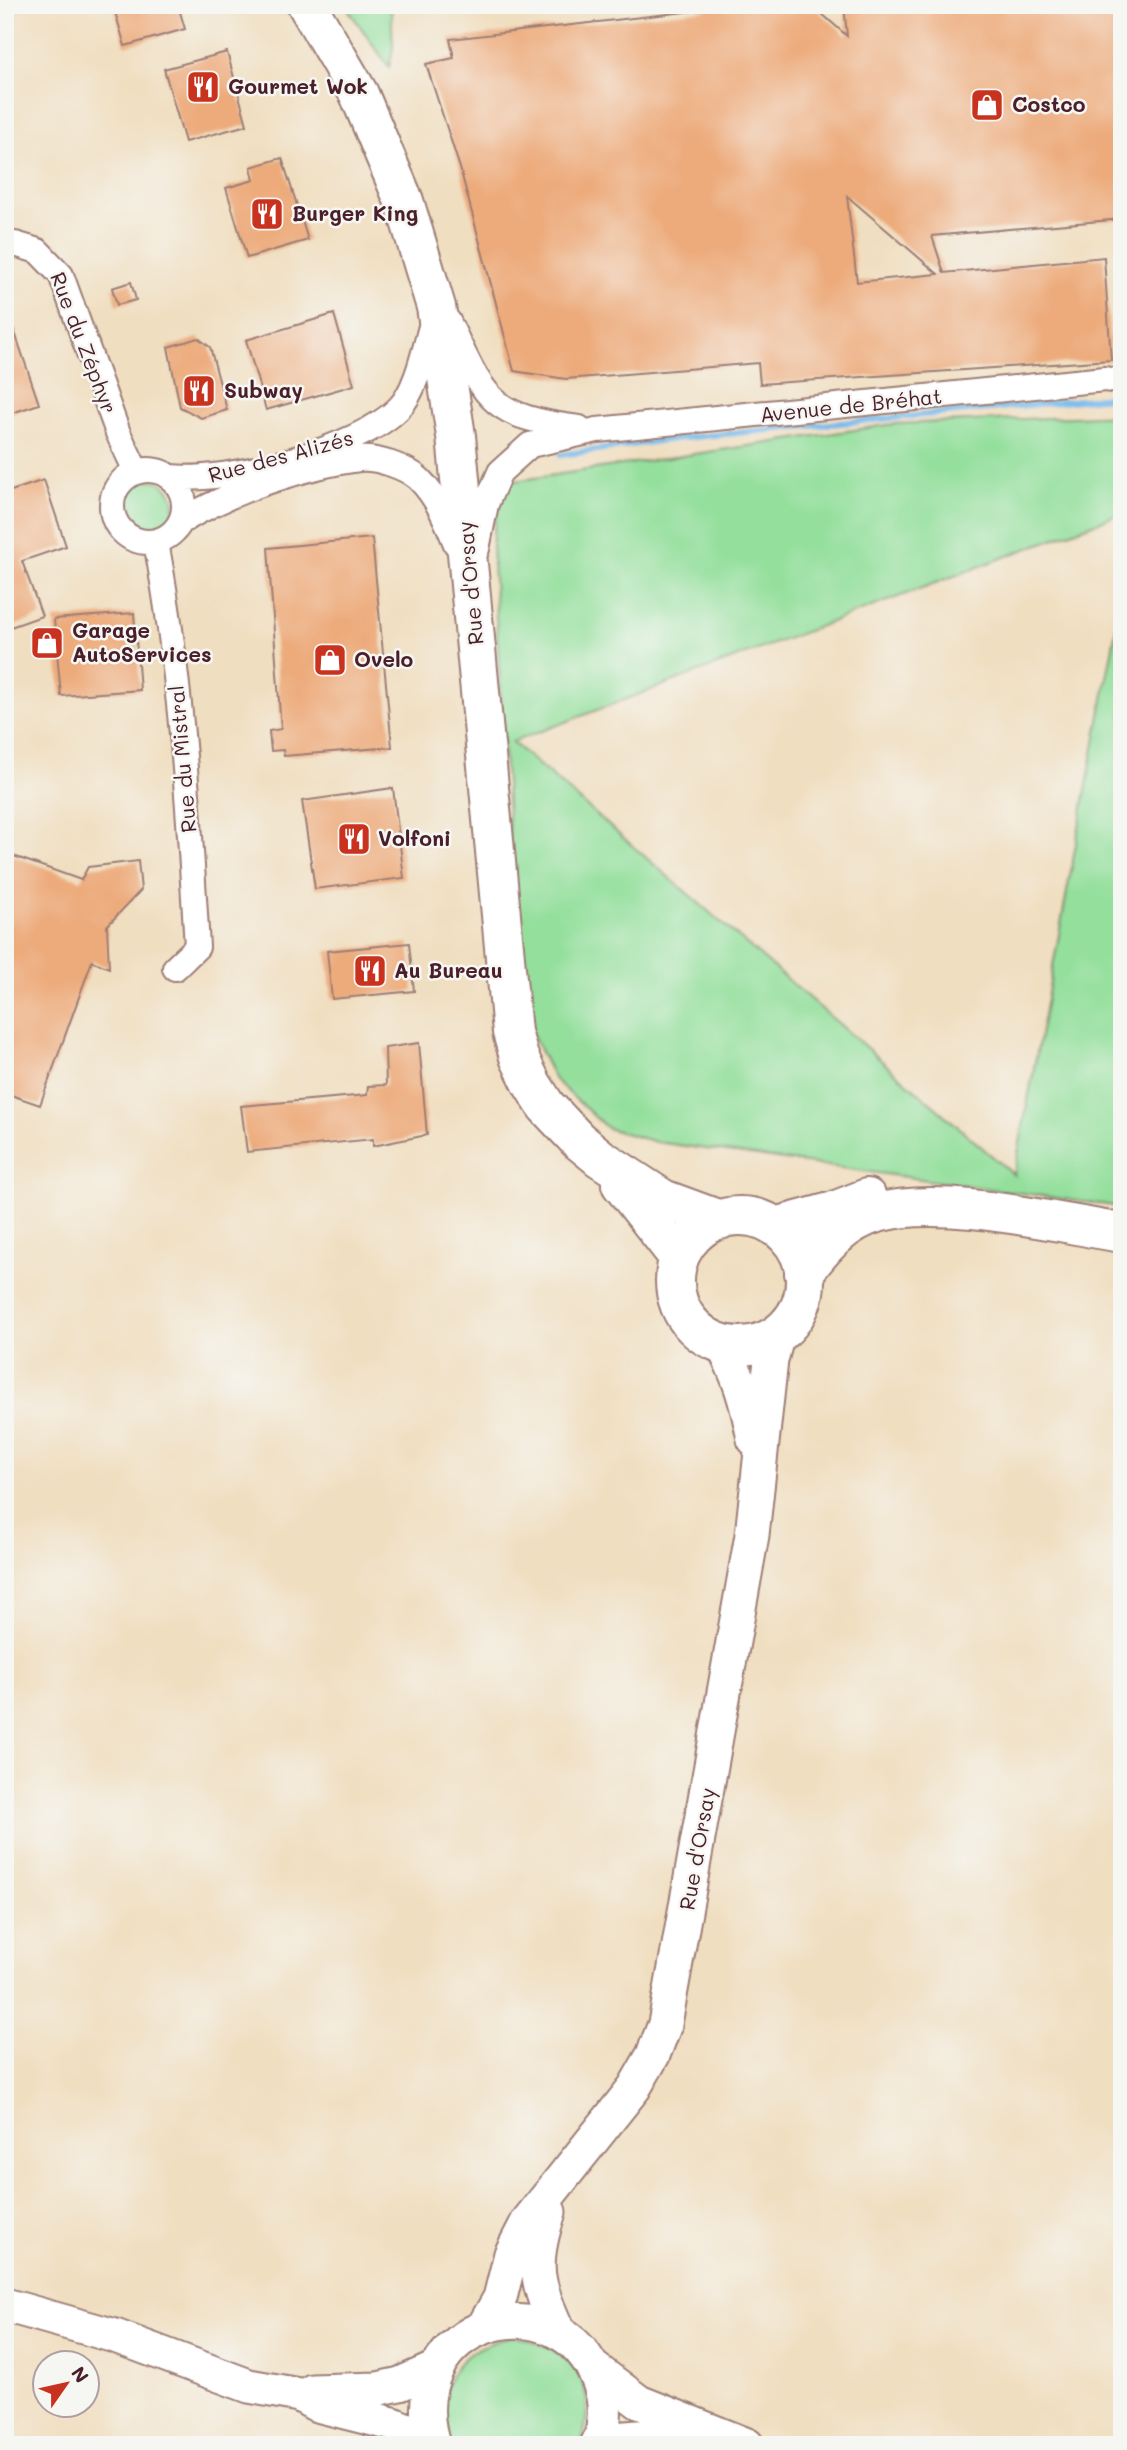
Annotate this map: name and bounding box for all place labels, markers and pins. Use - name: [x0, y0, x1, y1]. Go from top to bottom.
- restaurant icon: Gourmet Wok: [184, 68, 222, 106]
- place label: Gourmet Wok: [228, 72, 368, 99]
- shop icon: Costco: [968, 86, 1006, 124]
- place label: Costco: [1012, 90, 1086, 117]
- restaurant icon: Burger King: [248, 195, 286, 233]
- place label: Burger King: [292, 199, 418, 226]
- restaurant icon: Subway: [180, 372, 218, 410]
- place label: Subway: [224, 376, 303, 404]
- place label: Garage AutoServices: [72, 616, 211, 667]
- shop icon: Garage AutoServices: [28, 624, 66, 662]
- shop icon: Ovelo: [311, 641, 349, 679]
- place label: Ovelo: [354, 645, 414, 672]
- restaurant icon: Volfoni: [335, 820, 373, 858]
- place label: Volfoni: [378, 824, 451, 851]
- restaurant icon: Au Bureau: [351, 952, 389, 990]
- place label: Au Bureau: [394, 956, 503, 983]

